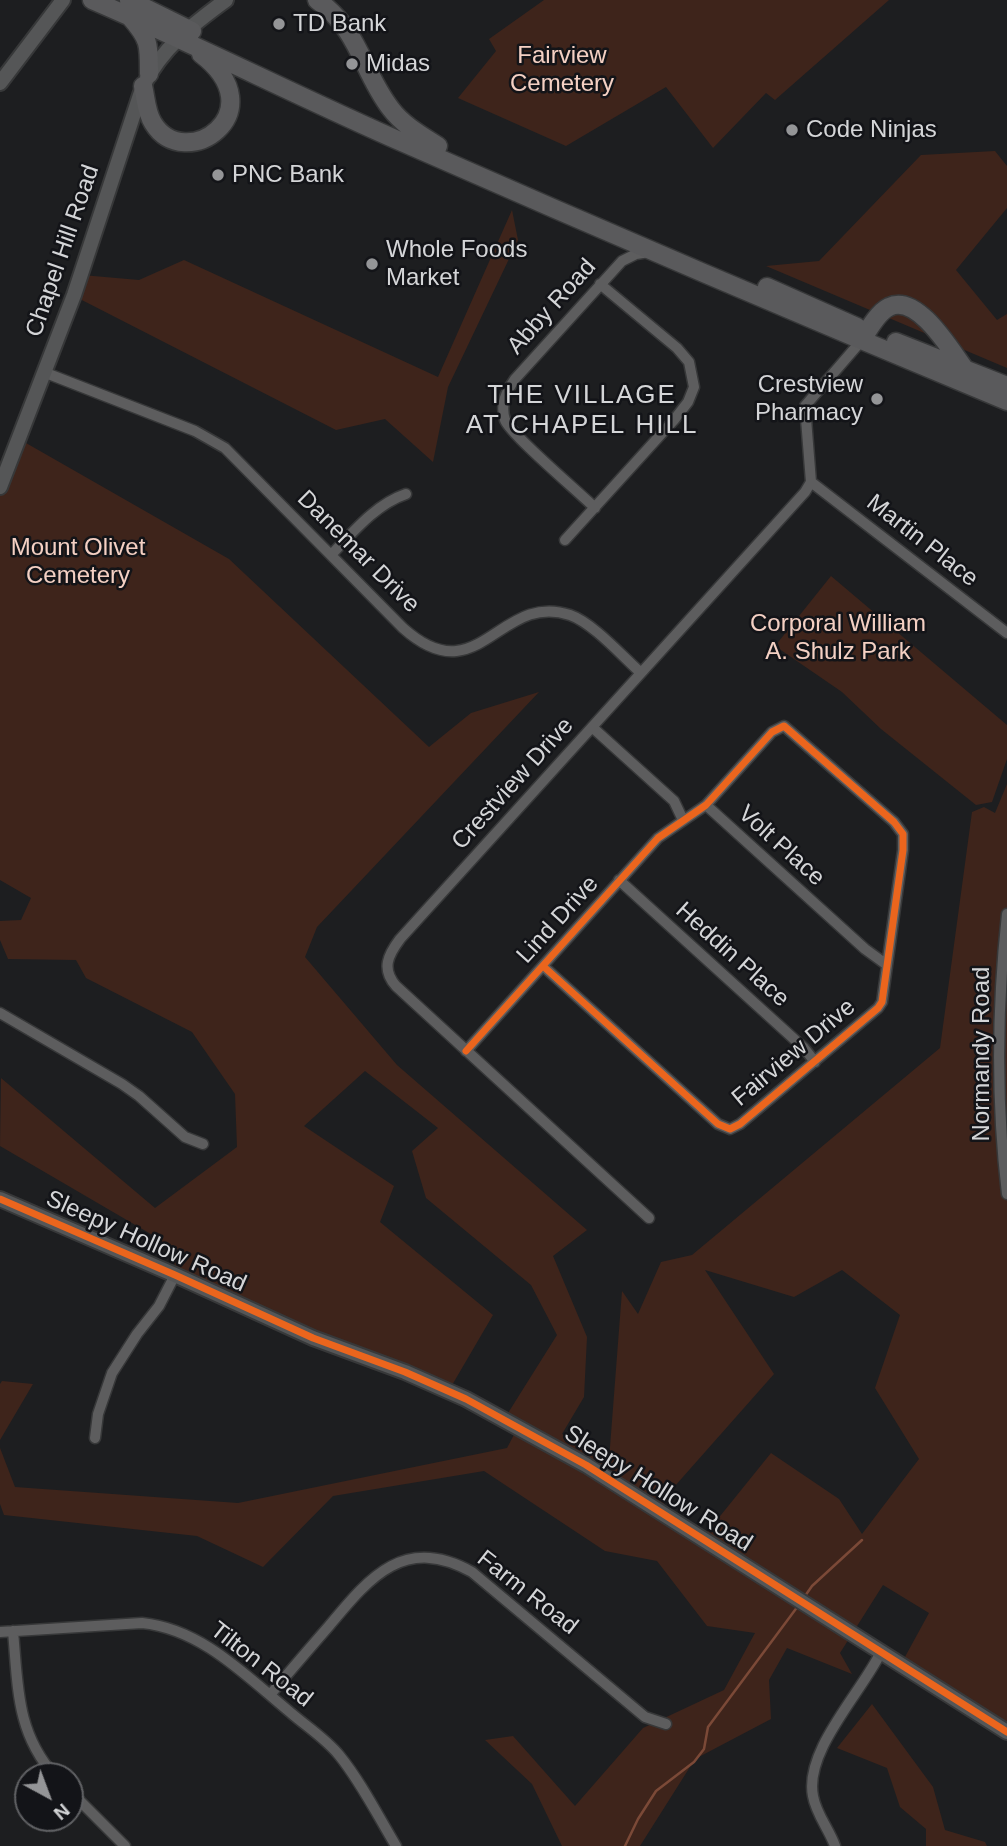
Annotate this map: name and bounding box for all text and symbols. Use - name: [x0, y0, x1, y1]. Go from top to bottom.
- place label: TD Bank: [293, 10, 386, 38]
- marker: TD Bank: [271, 16, 287, 32]
- park label: Fairview Cemetery: [510, 42, 614, 98]
- place label: Midas: [366, 50, 430, 78]
- marker: Midas: [344, 56, 360, 72]
- place label: Code Ninjas: [806, 116, 937, 144]
- marker: Code Ninjas: [784, 122, 800, 138]
- street label: Chapel Hill Road: [20, 161, 106, 341]
- place label: PNC Bank: [232, 161, 344, 189]
- marker: PNC Bank: [210, 167, 226, 183]
- place label: Whole Foods Market: [386, 236, 527, 292]
- street label: Abby Road: [502, 253, 602, 361]
- marker: Whole Foods Market: [364, 256, 380, 272]
- place label: Crestview Pharmacy: [755, 371, 863, 427]
- district label: THE VILLAGE AT CHAPEL HILL: [467, 380, 697, 442]
- marker: Crestview Pharmacy: [869, 391, 885, 407]
- street label: Danemar Drive: [291, 485, 425, 619]
- street label: Martin Place: [861, 489, 983, 593]
- park label: Mount Olivet Cemetery: [11, 534, 145, 590]
- park label: Corporal William A. Shulz Park: [750, 610, 926, 666]
- street label: Crestview Drive: [446, 712, 580, 856]
- street label: Volt Place: [732, 800, 830, 892]
- street label: Lind Drive: [511, 870, 605, 970]
- street label: Heddin Place: [669, 897, 795, 1013]
- street label: Normandy Road: [968, 967, 996, 1141]
- street label: Fairview Drive: [727, 993, 861, 1113]
- street label: Sleepy Hollow Road: [41, 1185, 251, 1299]
- street label: Sleepy Hollow Road: [559, 1420, 757, 1558]
- street label: Farm Road: [471, 1545, 583, 1641]
- street label: Tilton Road: [204, 1616, 318, 1714]
- north arrow: [14, 1762, 84, 1832]
- text: N: [50, 1799, 74, 1824]

